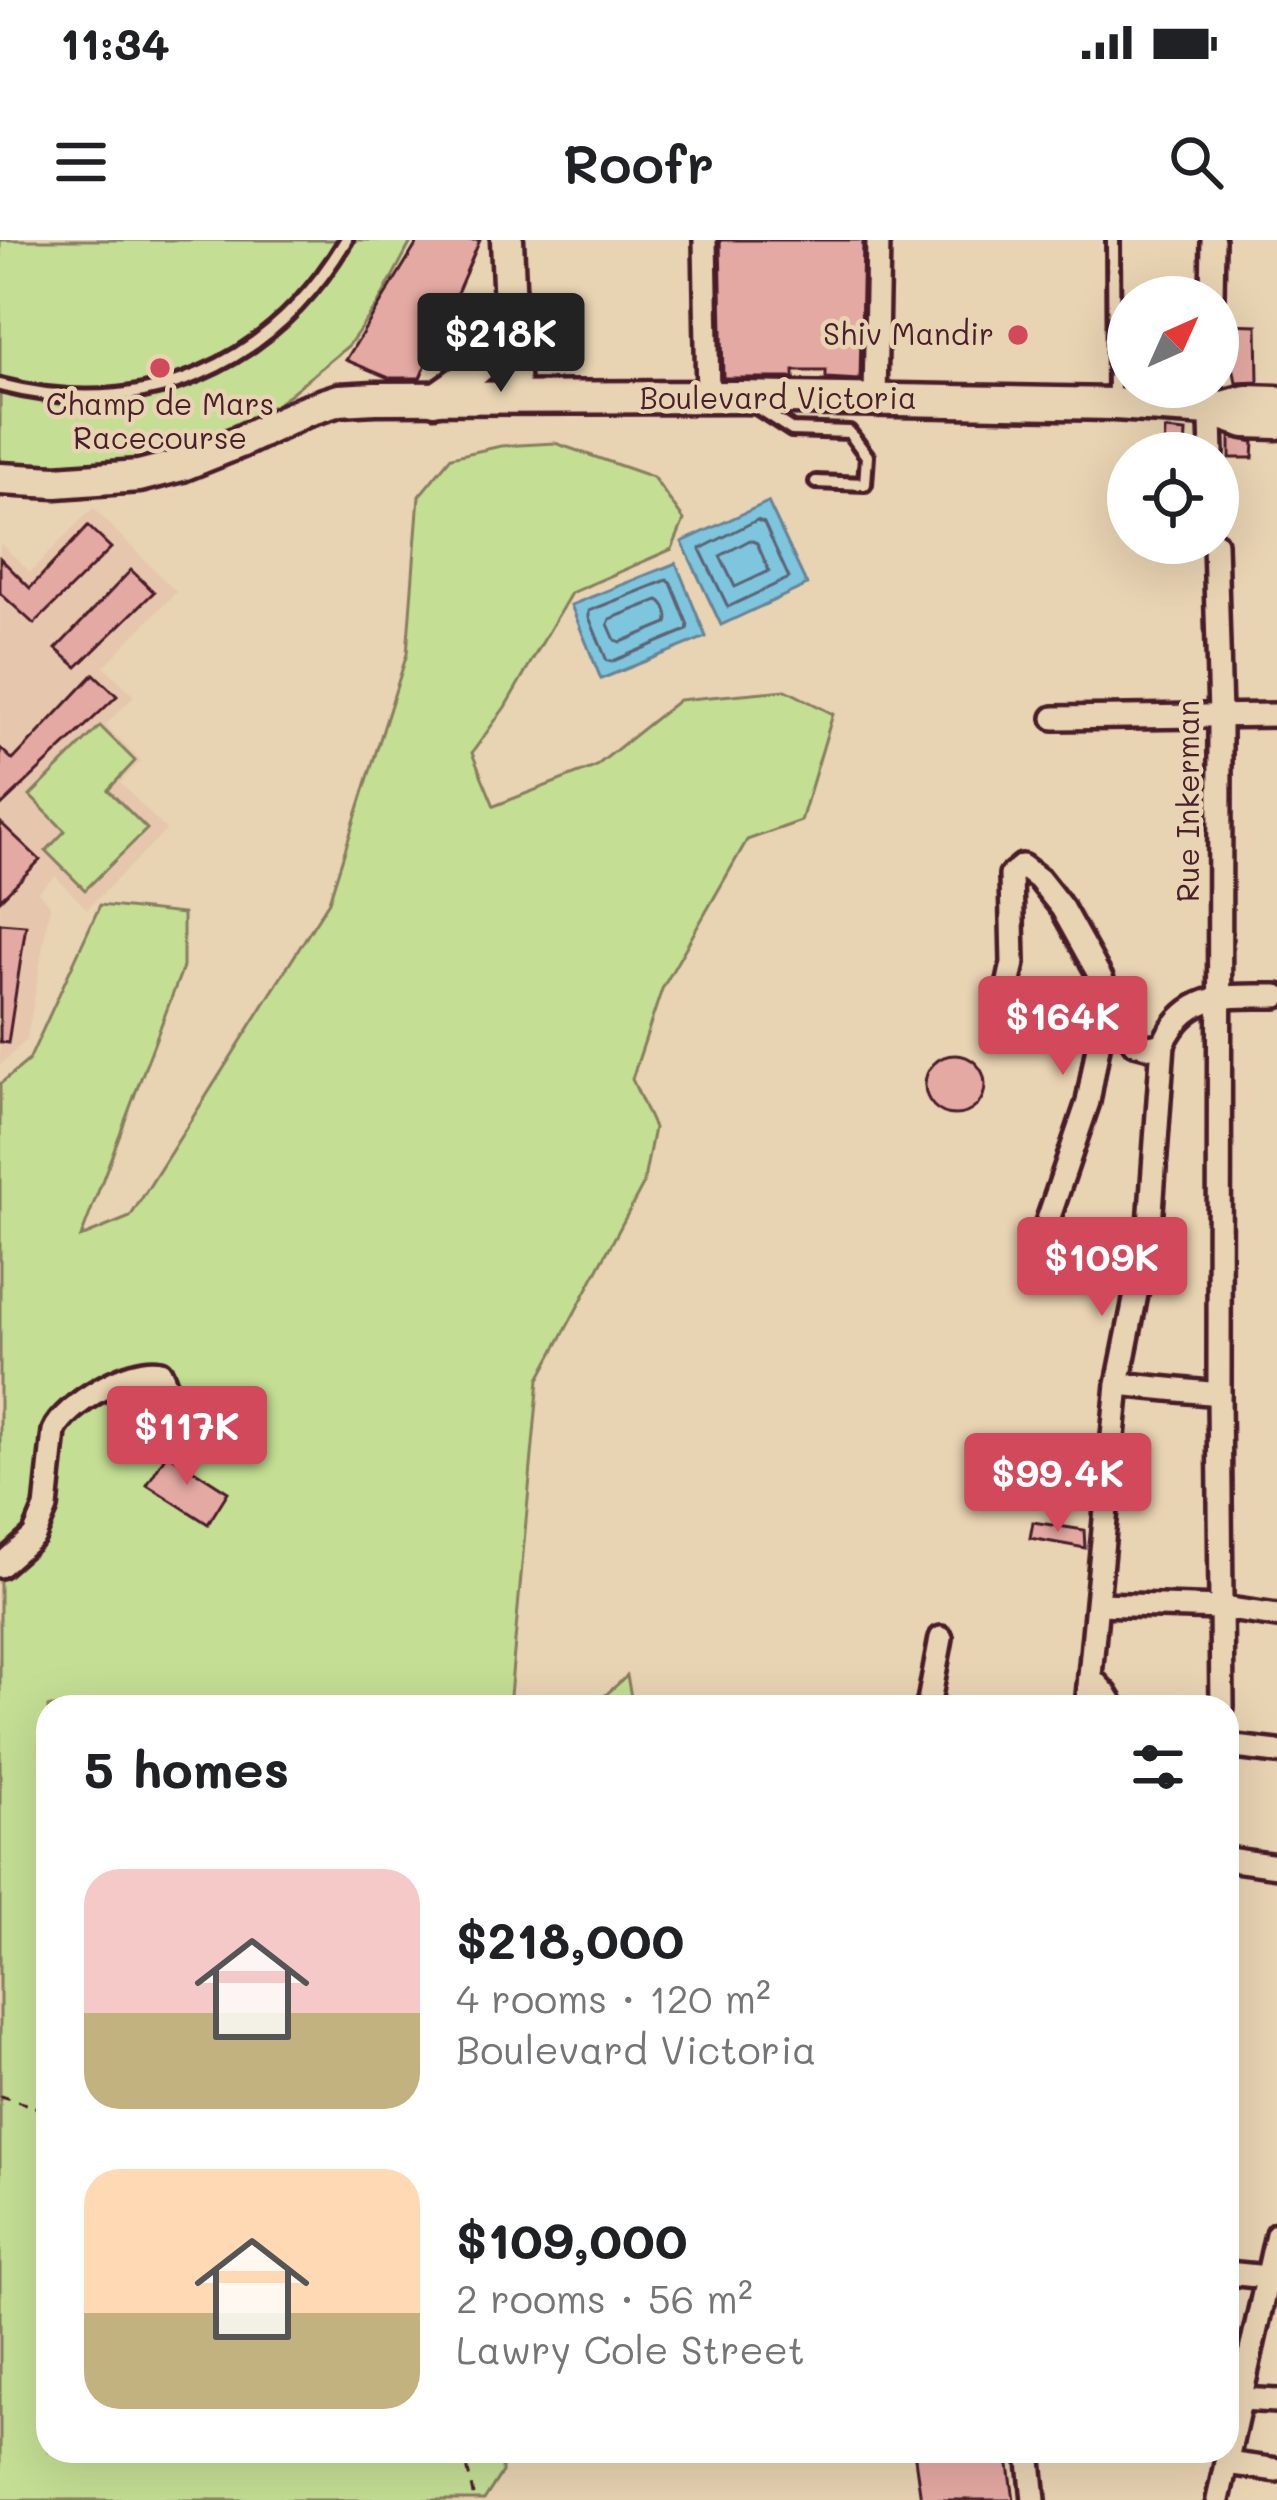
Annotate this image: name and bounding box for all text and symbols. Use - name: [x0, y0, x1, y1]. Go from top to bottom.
- text: 11:34: [60, 13, 170, 71]
- text: Roofr: [563, 127, 714, 198]
- icon: menu: [48, 129, 114, 195]
- icon: search: [1163, 129, 1229, 195]
- north arrow: [1107, 276, 1239, 408]
- map controls: [1107, 276, 1239, 564]
- pin: $218K: [417, 293, 585, 395]
- text: $218K: [444, 306, 558, 357]
- place label: Shiv Mandir: [823, 313, 994, 353]
- marker: Shiv Mandir: [1005, 322, 1031, 348]
- marker: Champ de Mars Racecourse: [147, 355, 173, 381]
- street label: Boulevard Victoria: [639, 377, 917, 417]
- place label: Champ de Mars Racecourse: [46, 383, 274, 457]
- button: locate: [1107, 432, 1239, 564]
- street label: Rue Inkerman: [1167, 700, 1207, 902]
- pin: $164K: [979, 976, 1147, 1078]
- text: $164K: [1005, 989, 1121, 1040]
- pin: $109K: [1018, 1217, 1186, 1319]
- text: $109K: [1044, 1230, 1160, 1281]
- pin: $117K: [103, 1386, 271, 1488]
- text: $117K: [134, 1399, 240, 1450]
- pin: $99.4K: [960, 1433, 1156, 1535]
- text: $99.4K: [991, 1446, 1125, 1497]
- text: 5 homes: [84, 1734, 289, 1801]
- icon: filters: [1125, 1734, 1191, 1800]
- text: $218,000: [456, 1905, 684, 1972]
- icon: home: [180, 1917, 324, 2061]
- text: 4 rooms · 120 m²: [456, 1972, 771, 2023]
- text: Boulevard Victoria: [456, 2023, 816, 2074]
- text: $109,000: [456, 2205, 688, 2272]
- icon: home: [180, 2217, 324, 2361]
- text: 2 rooms · 56 m²: [456, 2272, 753, 2323]
- text: Lawry Cole Street: [456, 2323, 805, 2374]

